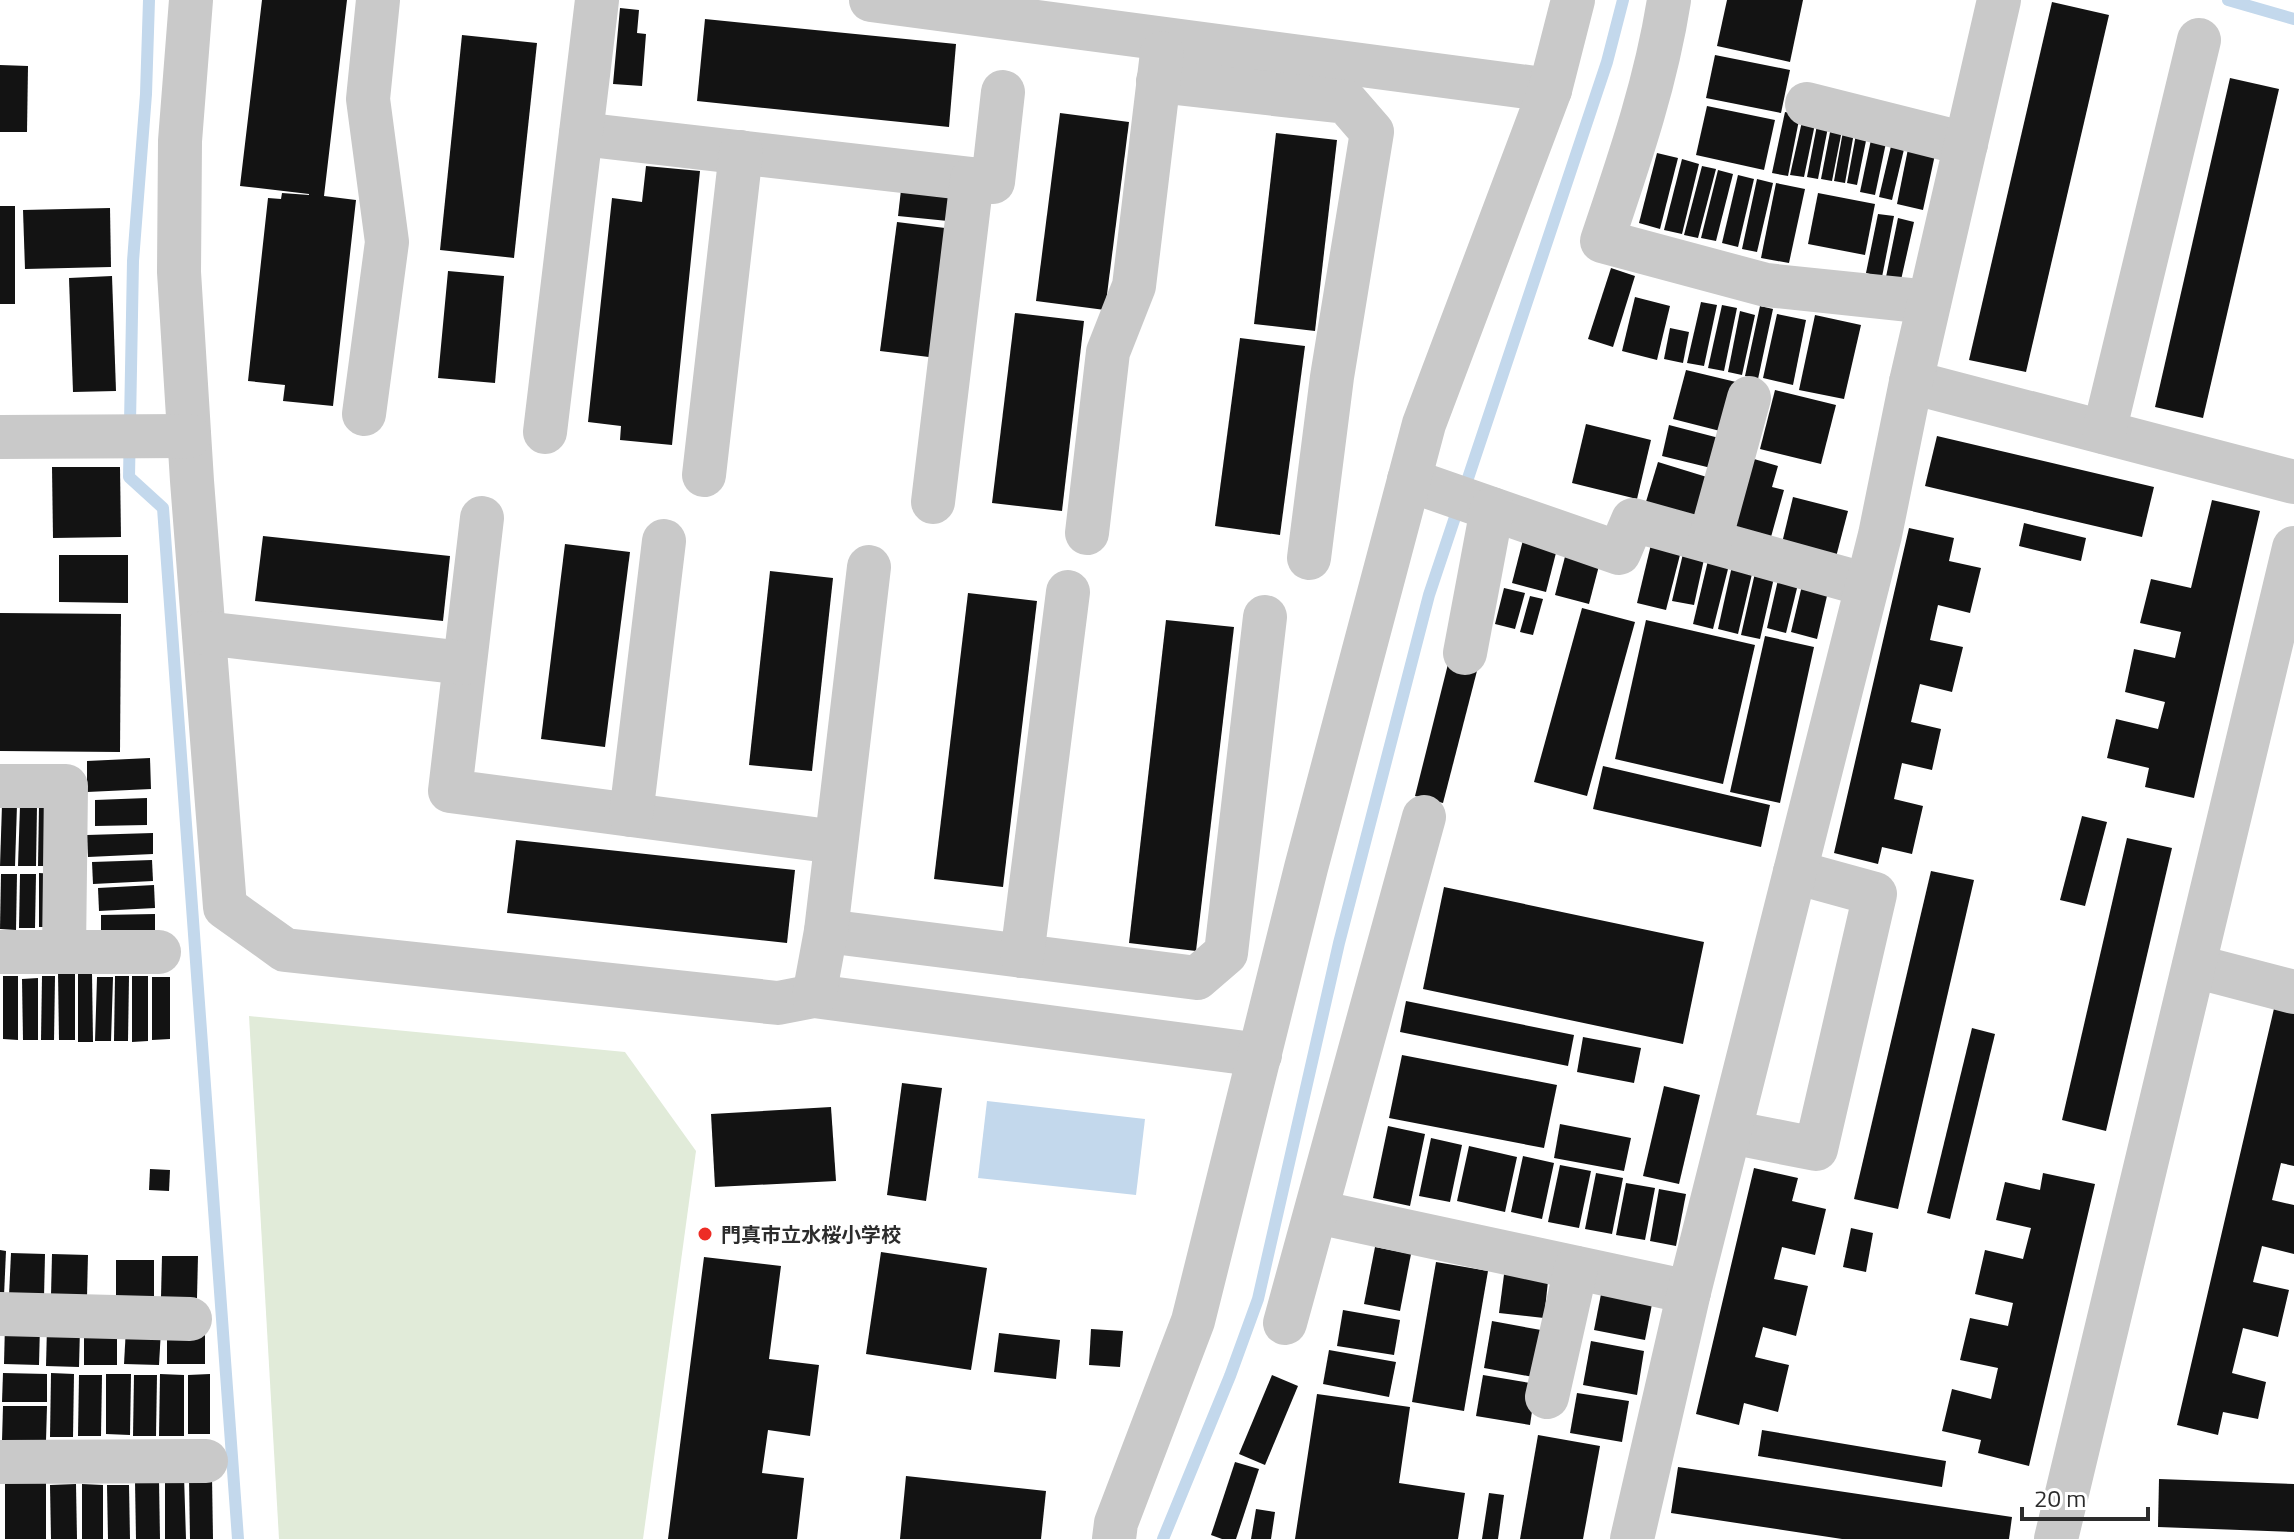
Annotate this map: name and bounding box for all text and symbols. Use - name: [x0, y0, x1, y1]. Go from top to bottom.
- place label: 門真市立水桜小学校: [721, 1219, 901, 1250]
- marker: 門真市立水桜小学校: [696, 1225, 714, 1243]
- scale bar: [2022, 1471, 2148, 1521]
- text: 20 m: [2034, 1480, 2086, 1516]

